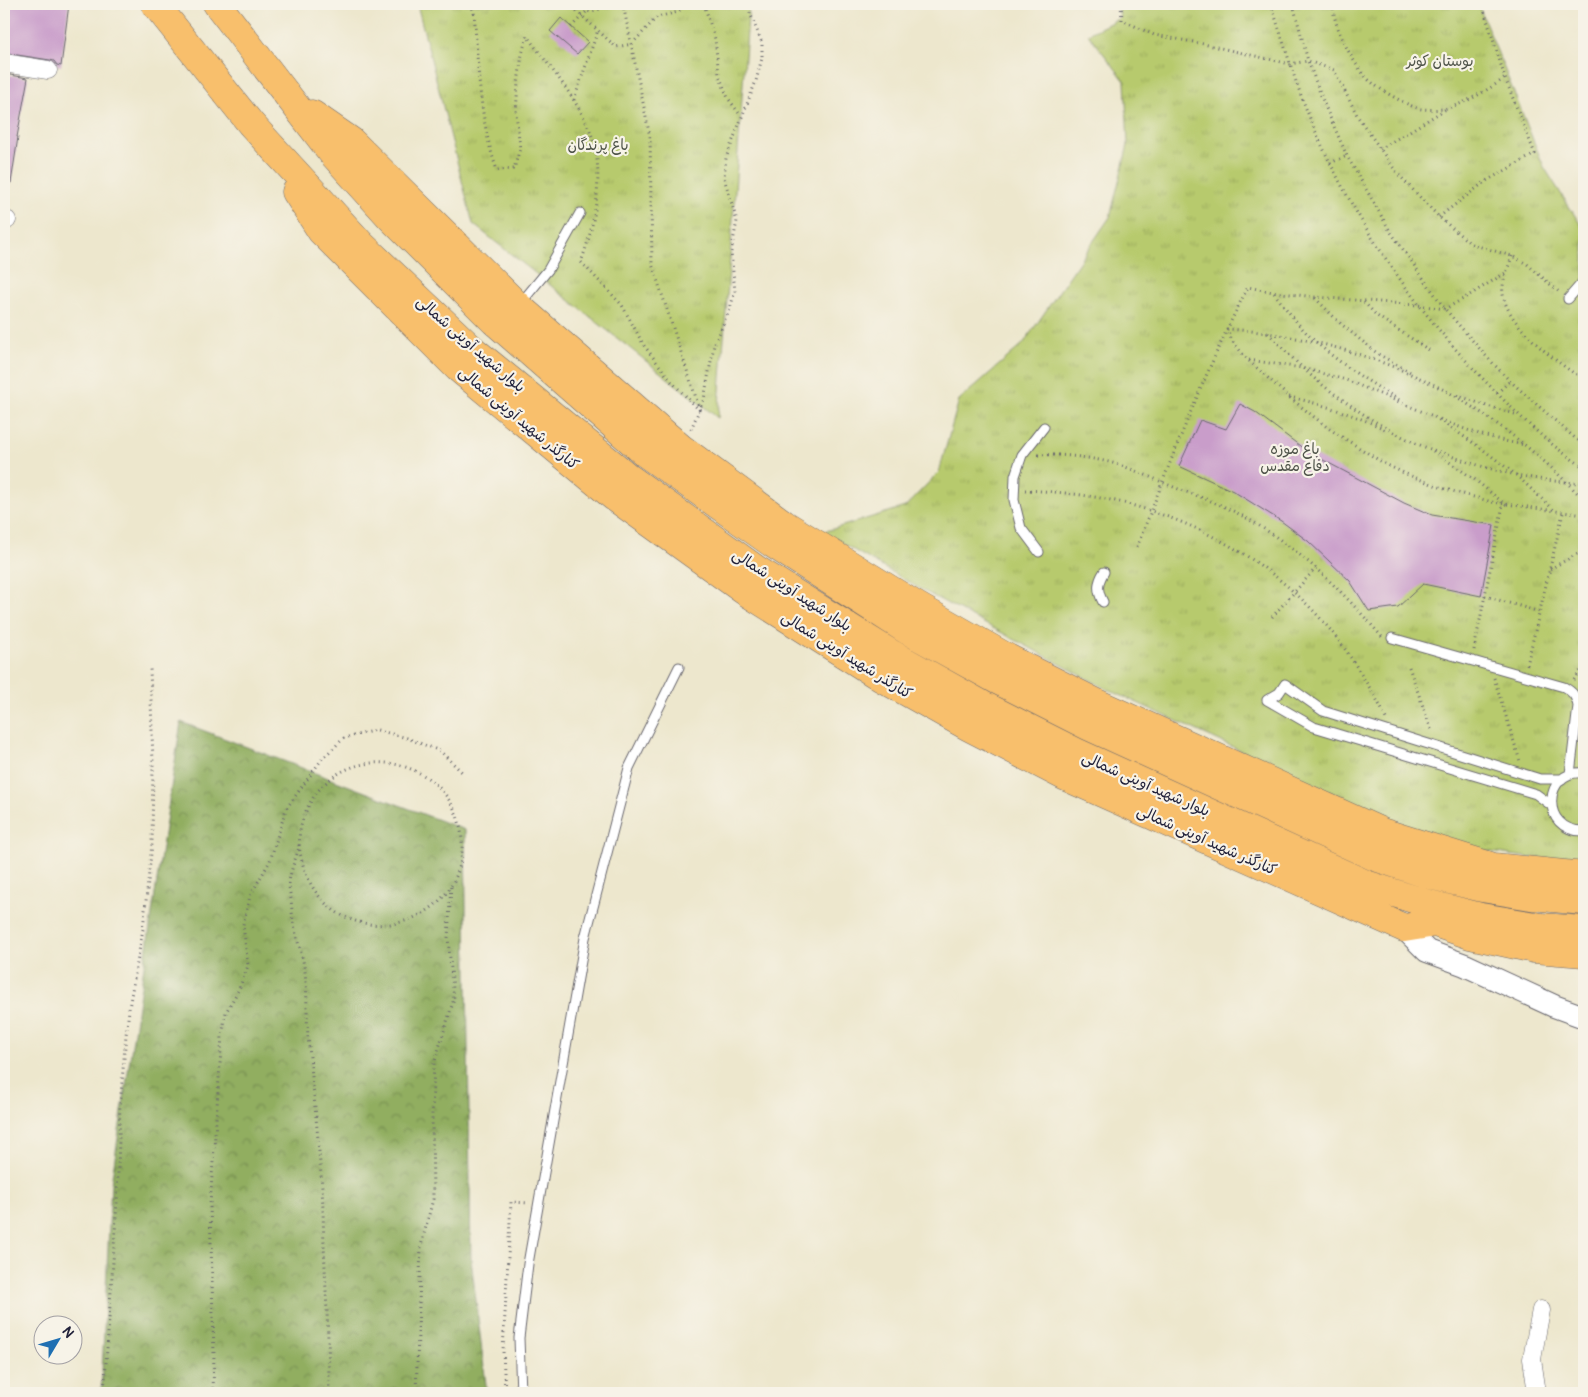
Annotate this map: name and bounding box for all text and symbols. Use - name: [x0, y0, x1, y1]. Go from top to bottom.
- park label: بوستان کوثر: [1404, 52, 1474, 71]
- park label: باغ پرندگان: [567, 136, 629, 155]
- street label: بلوار شهید آوینی شمالی: [412, 292, 529, 397]
- street label: کنارگذر شهید آوینی شمالی: [455, 363, 583, 474]
- park label: باغ موزه دفاع مقدس: [1260, 440, 1330, 476]
- street label: بلوار شهید آوینی شمالی: [729, 545, 855, 636]
- street label: کنارگذر شهید آوینی شمالی: [778, 607, 916, 703]
- street label: بلوار شهید آوینی شمالی: [1079, 748, 1213, 821]
- street label: کنارگذر شهید آوینی شمالی: [1134, 801, 1280, 880]
- north arrow: [32, 1314, 82, 1364]
- text: N: [58, 1323, 77, 1341]

